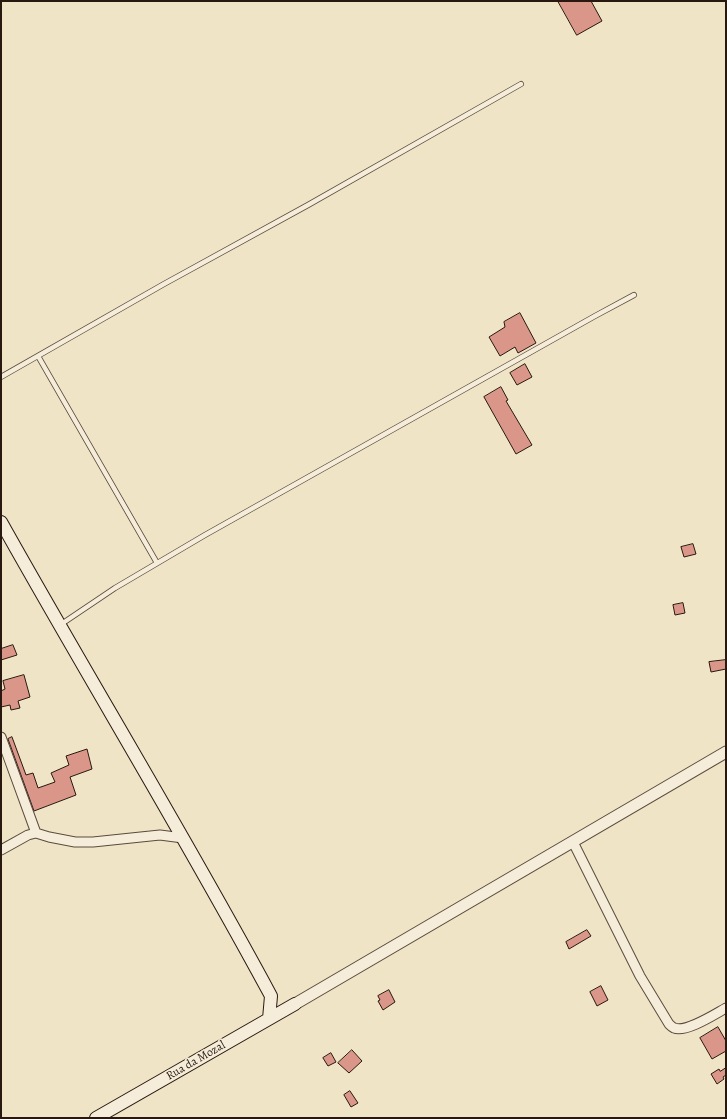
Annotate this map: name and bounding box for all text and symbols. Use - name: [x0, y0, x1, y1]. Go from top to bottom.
- street label: Rua da Mozal: [164, 1038, 228, 1084]

